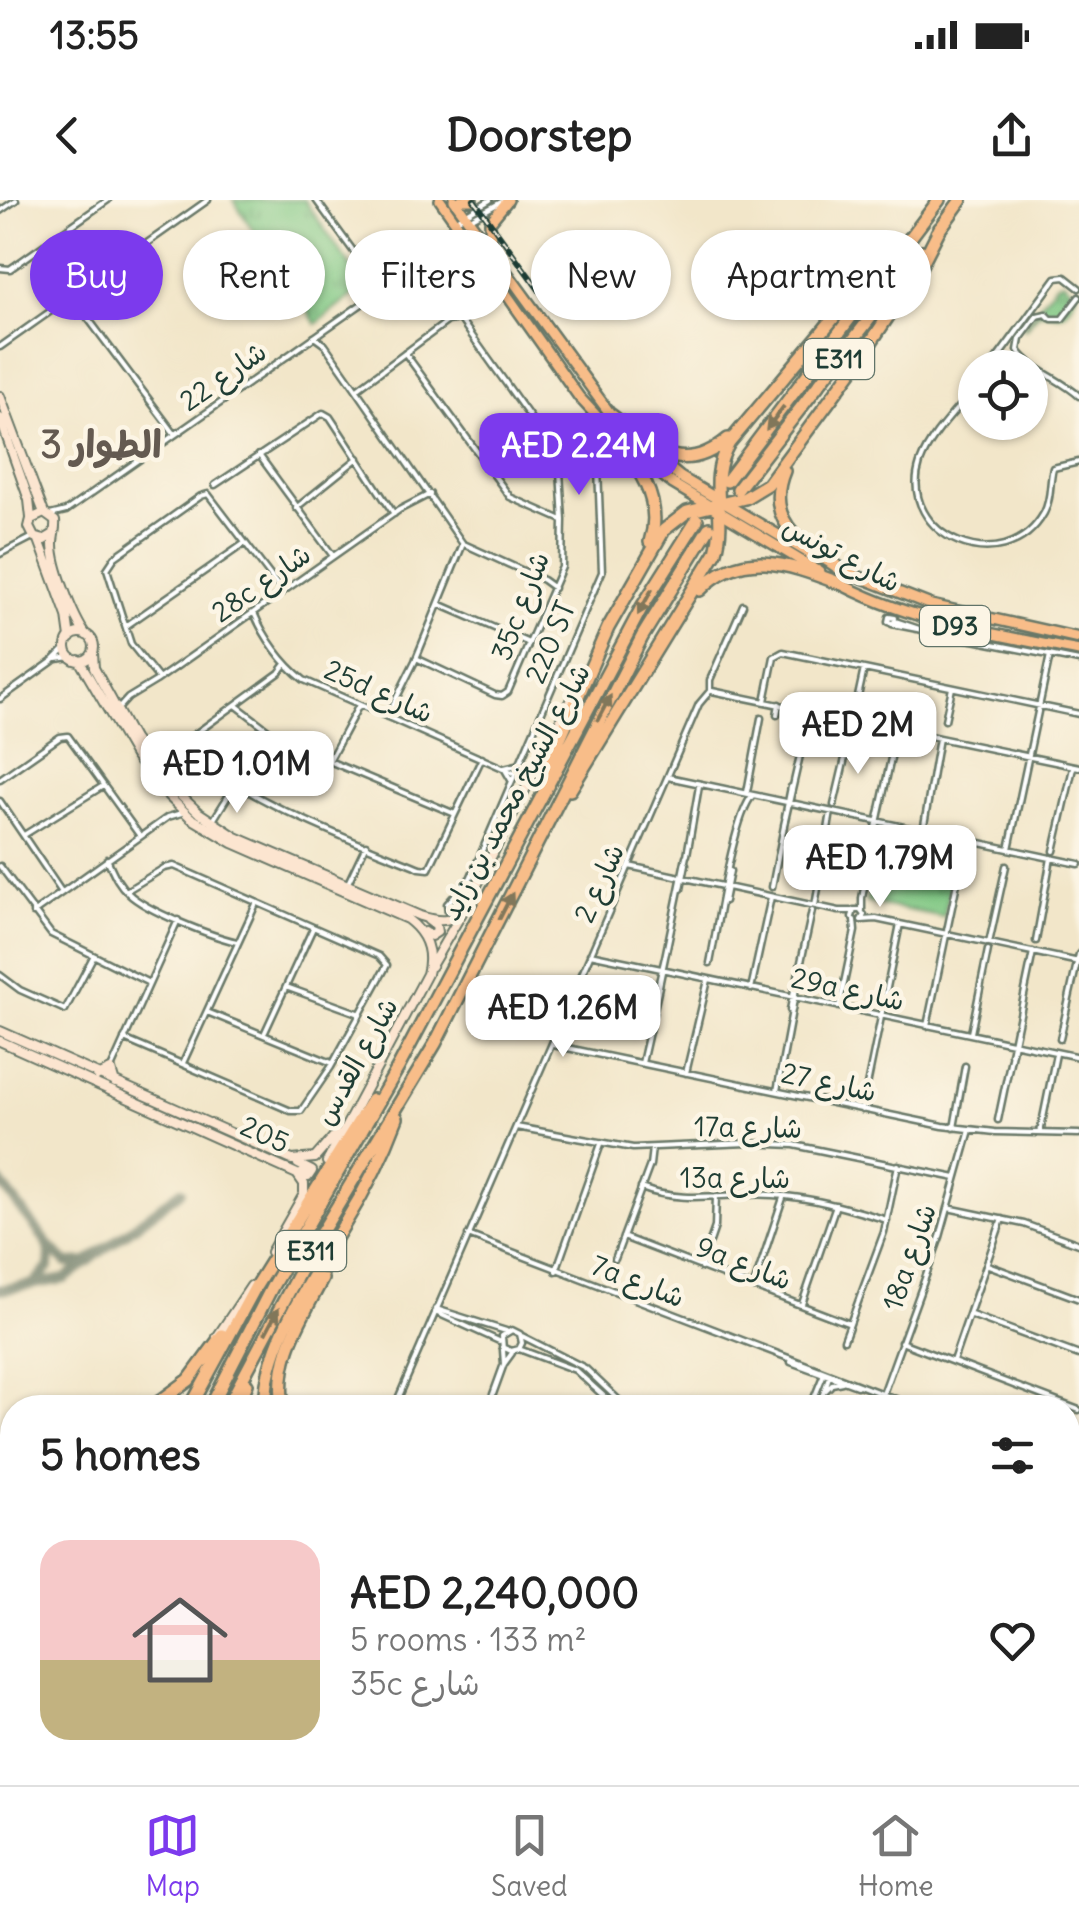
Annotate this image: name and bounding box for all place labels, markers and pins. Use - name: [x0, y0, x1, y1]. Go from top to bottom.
- pin: AED 2.24M: [465, 413, 693, 498]
- pin: AED 2M: [777, 692, 939, 777]
- pin: AED 1.01M: [123, 731, 351, 816]
- pin: AED 1.79M: [766, 825, 994, 910]
- pin: AED 1.26M: [449, 975, 677, 1060]

